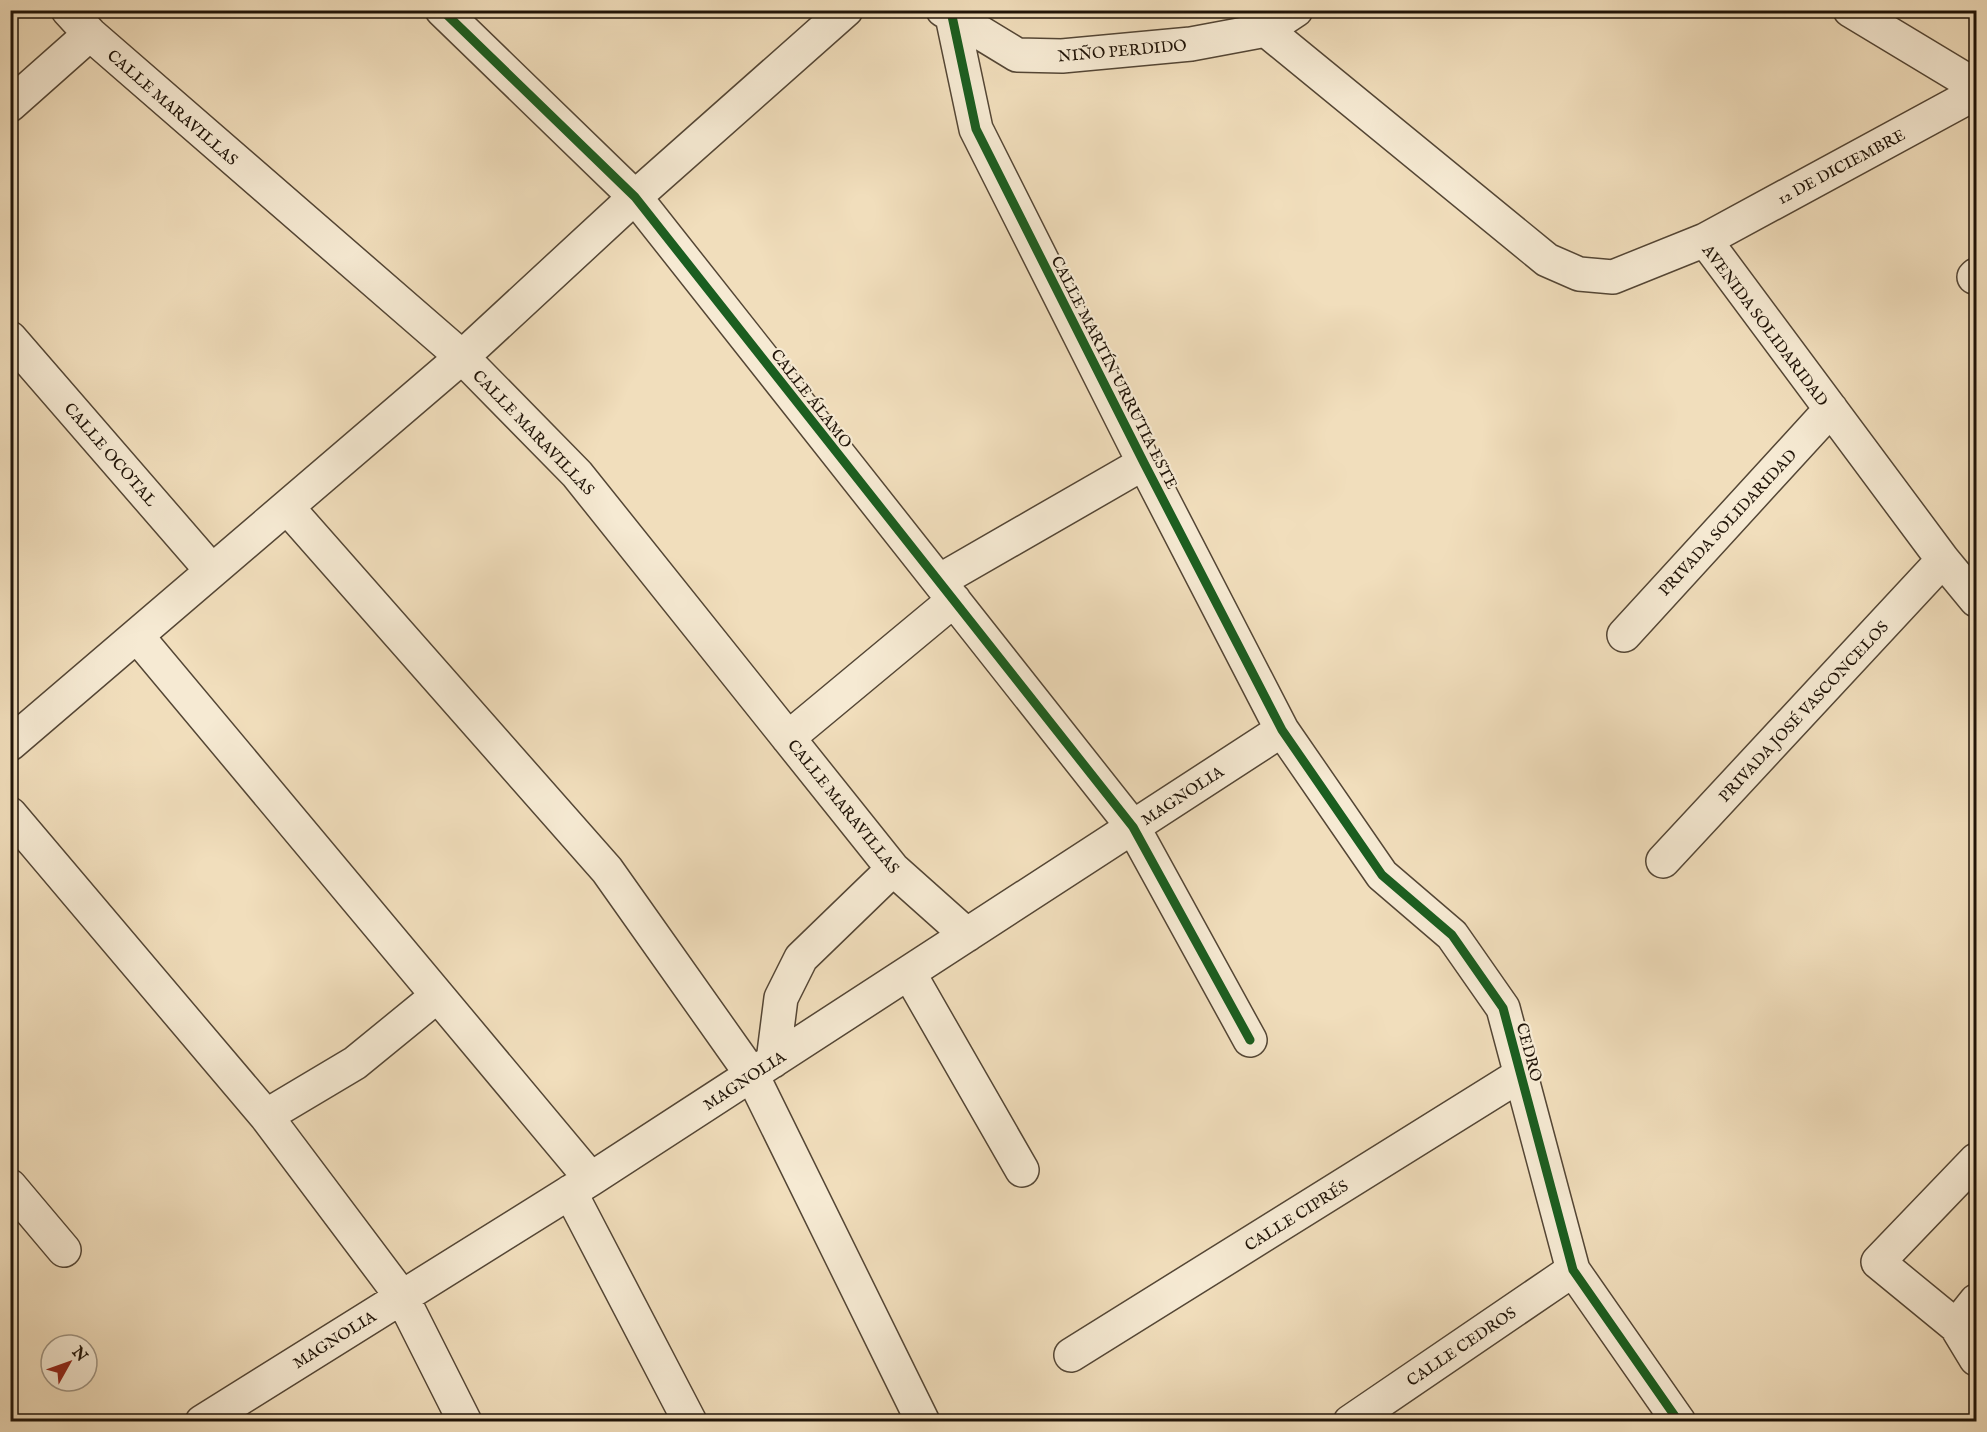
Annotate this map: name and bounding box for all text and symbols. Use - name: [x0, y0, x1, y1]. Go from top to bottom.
- street label: NIÑO PERDIDO: [1057, 34, 1187, 68]
- street label: CALLE MARAVILLAS: [102, 46, 241, 171]
- street label: 12 DE DICIEMBRE: [1775, 126, 1909, 210]
- street label: AVENIDA SOLIDARIDAD: [1696, 241, 1832, 411]
- street label: CALLE MARTÍN URRUTIA ESTE: [1046, 252, 1183, 493]
- street label: CALLE ÁLAMO: [765, 344, 857, 453]
- street label: CALLE MARAVILLAS: [467, 366, 598, 500]
- street label: CALLE OCOTAL: [59, 399, 160, 512]
- street label: PRIVADA SOLIDARIDAD: [1655, 446, 1802, 601]
- street label: PRIVADA JOSÉ VASCONCELOS: [1714, 616, 1894, 807]
- street label: CALLE MARAVILLAS: [782, 736, 903, 878]
- street label: MAGNOLIA: [1138, 762, 1229, 831]
- street label: CEDRO: [1511, 1021, 1546, 1084]
- street label: MAGNOLIA: [700, 1047, 791, 1116]
- street label: CALLE CIPRÉS: [1240, 1175, 1353, 1257]
- street label: CALLE CEDROS: [1403, 1304, 1521, 1392]
- street label: MAGNOLIA: [290, 1307, 381, 1374]
- north arrow: [39, 1333, 99, 1393]
- text: N: [66, 1342, 91, 1366]

